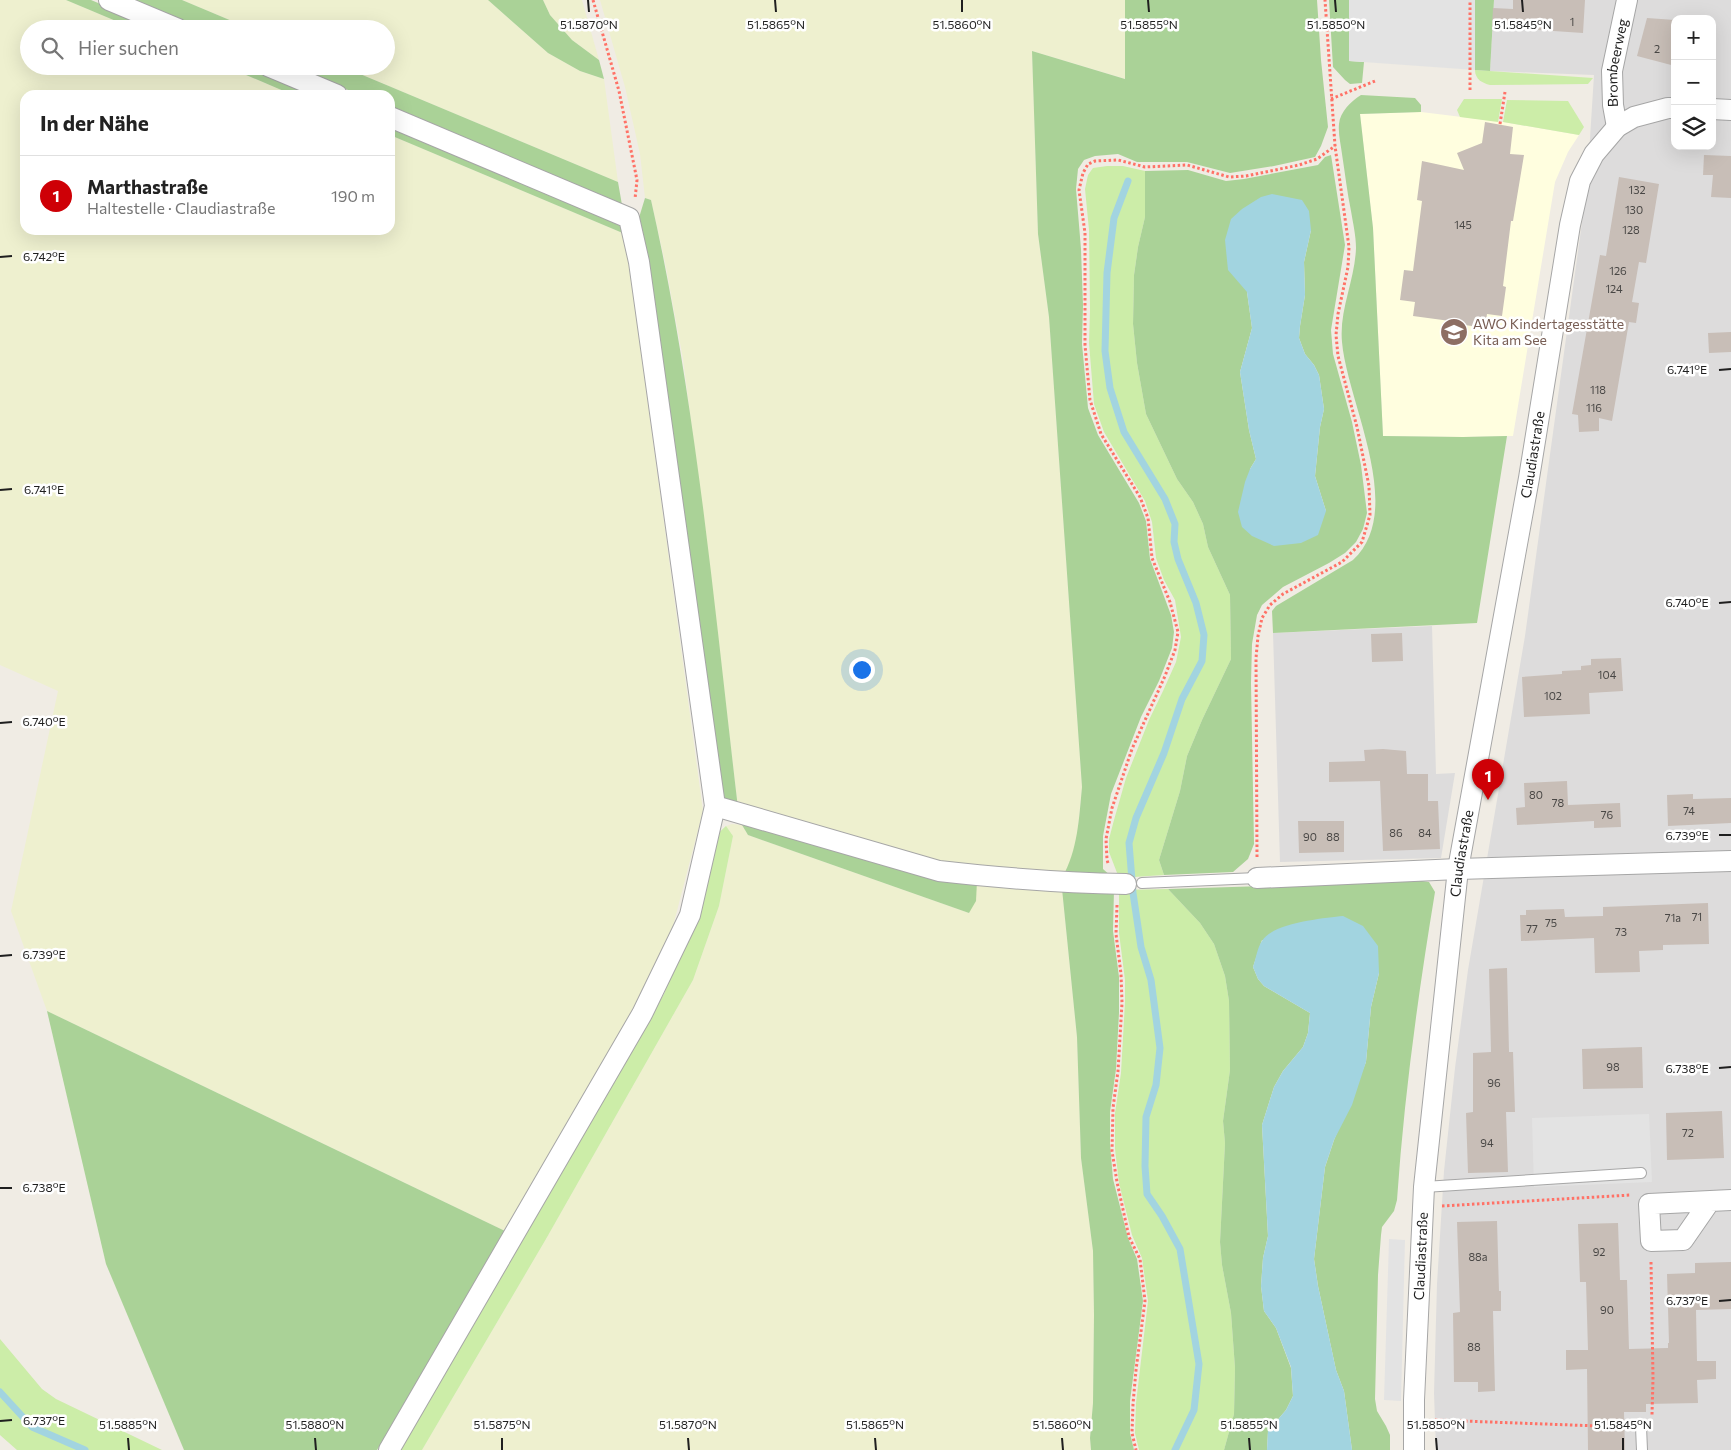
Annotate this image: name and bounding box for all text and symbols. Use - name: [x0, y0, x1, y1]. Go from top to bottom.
- house number: 1: [1570, 15, 1574, 28]
- map controls: [1671, 15, 1716, 150]
- button: +: [1671, 15, 1716, 60]
- street label: Brombeerweg: [1603, 16, 1631, 107]
- text: 51.5870°N: [560, 17, 618, 31]
- text: 51.5865°N: [747, 17, 805, 31]
- text: 51.5860°N: [933, 17, 991, 31]
- text: 51.5855°N: [1120, 17, 1178, 31]
- text: 51.5850°N: [1307, 17, 1365, 31]
- text: 51.5845°N: [1494, 17, 1552, 31]
- search box: [20, 20, 395, 75]
- icon: search: [38, 34, 66, 62]
- text: Hier suchen: [78, 36, 179, 59]
- house number: 2: [1654, 42, 1660, 55]
- button: −: [1671, 60, 1716, 105]
- button: layers: [1671, 105, 1716, 150]
- text: In der Nähe: [40, 110, 149, 135]
- text: Marthastraße: [87, 175, 208, 198]
- house number: 132: [1628, 183, 1646, 196]
- text: 1: [52, 186, 60, 205]
- text: 190 m: [331, 186, 375, 205]
- text: Haltestelle · Claudiastraße: [87, 198, 275, 217]
- house number: 130: [1625, 203, 1643, 216]
- house number: 145: [1454, 218, 1472, 231]
- house number: 128: [1622, 223, 1640, 236]
- text: 6.742°E: [23, 249, 65, 263]
- house number: 126: [1609, 264, 1627, 277]
- house number: 124: [1605, 282, 1623, 295]
- place label: AWO Kindertagesstätte Kita am See: [1473, 315, 1624, 348]
- school or university icon: AWO Kindertagesstätte Kita am See: [1439, 317, 1469, 347]
- text: 6.741°E: [1667, 362, 1707, 376]
- house number: 118: [1590, 383, 1606, 396]
- house number: 116: [1586, 401, 1602, 414]
- street label: Claudiastraße: [1516, 410, 1548, 500]
- text: 6.741°E: [24, 482, 64, 496]
- text: 6.740°E: [1665, 595, 1709, 609]
- your location: [849, 657, 875, 683]
- house number: 104: [1598, 668, 1617, 681]
- house number: 102: [1544, 689, 1562, 702]
- text: 6.740°E: [22, 714, 66, 728]
- pin: 1: [1472, 759, 1504, 800]
- house number: 80: [1529, 788, 1543, 801]
- house number: 78: [1552, 796, 1565, 809]
- house number: 74: [1683, 804, 1695, 817]
- street label: Claudiastraße: [1446, 808, 1477, 898]
- house number: 76: [1601, 808, 1614, 821]
- house number: 86: [1389, 826, 1403, 839]
- house number: 84: [1418, 826, 1432, 839]
- text: 6.739°E: [1666, 828, 1709, 842]
- house number: 90: [1303, 830, 1317, 843]
- house number: 88: [1326, 830, 1340, 843]
- house number: 71: [1692, 910, 1702, 923]
- house number: 71a: [1665, 911, 1681, 924]
- house number: 75: [1545, 916, 1557, 929]
- house number: 77: [1526, 922, 1538, 935]
- house number: 73: [1615, 925, 1627, 938]
- text: 6.739°E: [23, 947, 66, 961]
- house number: 98: [1606, 1060, 1620, 1073]
- text: 6.738°E: [1666, 1061, 1709, 1075]
- house number: 96: [1487, 1076, 1501, 1089]
- house number: 72: [1682, 1126, 1694, 1139]
- house number: 94: [1480, 1136, 1494, 1149]
- text: 6.738°E: [23, 1180, 66, 1194]
- street label: Claudiastraße: [1410, 1212, 1431, 1301]
- house number: 92: [1593, 1245, 1605, 1258]
- house number: 88a: [1468, 1250, 1488, 1263]
- text: 6.737°E: [1666, 1293, 1708, 1307]
- house number: 90: [1600, 1303, 1614, 1316]
- house number: 88: [1467, 1340, 1481, 1353]
- text: 6.737°E: [23, 1413, 65, 1427]
- text: 51.5885°N: [99, 1417, 157, 1431]
- text: 51.5880°N: [286, 1417, 344, 1431]
- text: 51.5875°N: [474, 1417, 530, 1431]
- text: 51.5870°N: [659, 1417, 717, 1431]
- text: 51.5865°N: [846, 1417, 904, 1431]
- text: 51.5860°N: [1033, 1417, 1091, 1431]
- text: 51.5855°N: [1220, 1417, 1278, 1431]
- text: 51.5850°N: [1407, 1417, 1465, 1431]
- text: 51.5845°N: [1594, 1417, 1652, 1431]

